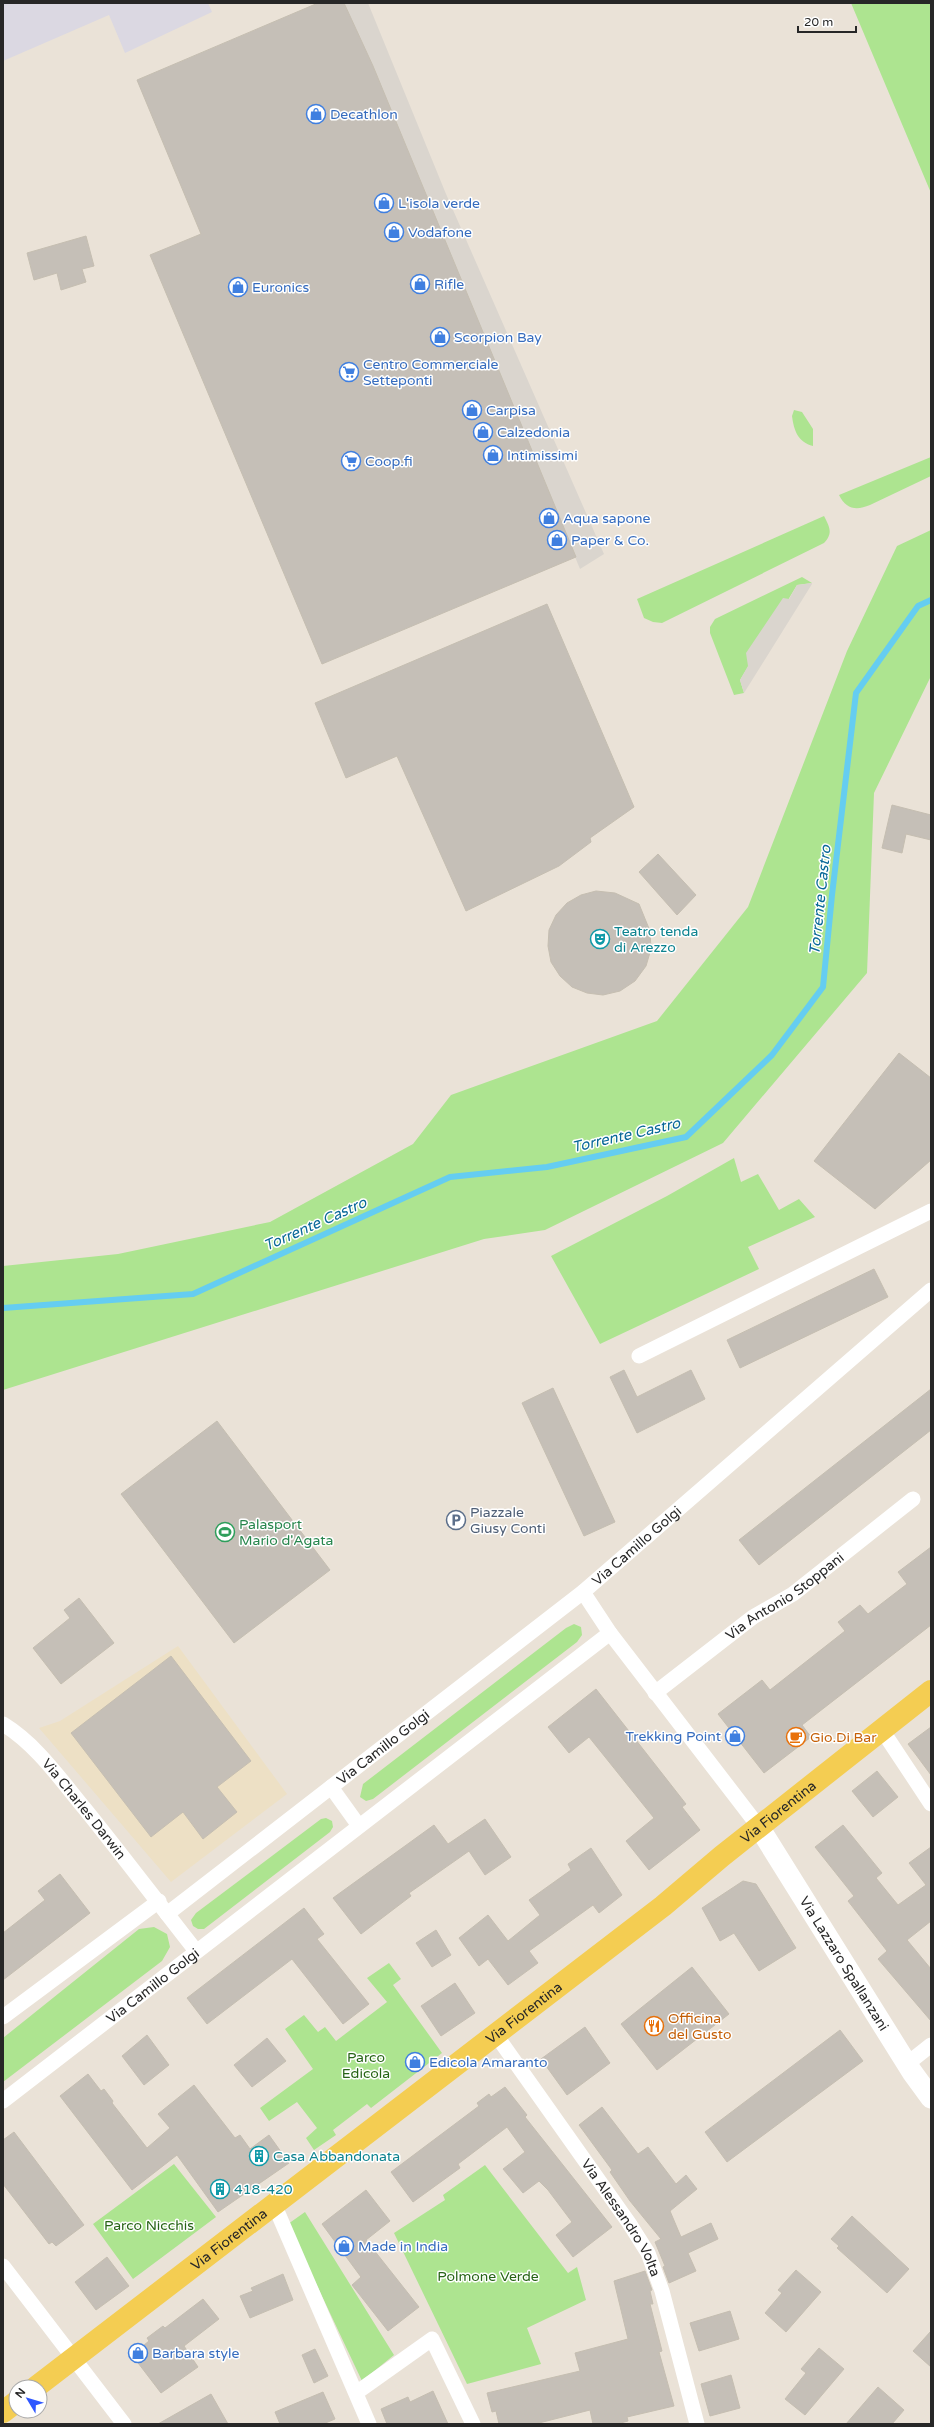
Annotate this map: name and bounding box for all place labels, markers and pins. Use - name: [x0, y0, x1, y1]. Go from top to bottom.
- shop icon: Decathlon: [305, 103, 327, 125]
- place label: Decathlon: [330, 106, 398, 123]
- shop icon: L'isola verde: [373, 192, 395, 214]
- place label: L'isola verde: [398, 195, 480, 212]
- shop icon: Vodafone: [383, 221, 405, 243]
- place label: Vodafone: [408, 224, 472, 241]
- shop icon: Rifle: [409, 273, 431, 295]
- shop icon: Euronics: [227, 276, 249, 298]
- place label: Rifle: [434, 276, 464, 293]
- place label: Euronics: [252, 279, 309, 296]
- shop icon: Scorpion Bay: [429, 326, 451, 348]
- place label: Scorpion Bay: [454, 329, 542, 346]
- place label: Centro Commerciale Setteponti: [363, 356, 499, 389]
- supermarket icon: Centro Commerciale Setteponti: [338, 361, 360, 383]
- shop icon: Carpisa: [461, 399, 483, 421]
- place label: Carpisa: [486, 402, 536, 419]
- shop icon: Calzedonia: [472, 421, 494, 443]
- place label: Calzedonia: [497, 424, 570, 441]
- shop icon: Intimissimi: [482, 444, 504, 466]
- place label: Intimissimi: [507, 447, 578, 464]
- supermarket icon: Coop.fi: [340, 450, 362, 472]
- place label: Coop.fi: [365, 453, 413, 470]
- shop icon: Aqua sapone: [538, 507, 560, 529]
- place label: Aqua sapone: [563, 510, 651, 527]
- shop icon: Paper & Co.: [546, 529, 568, 551]
- place label: Paper & Co.: [571, 532, 649, 549]
- place label: Teatro tenda di Arezzo: [614, 923, 698, 956]
- theatre icon: Teatro tenda di Arezzo: [589, 928, 611, 950]
- place label: Piazzale Giusy Conti: [470, 1504, 546, 1537]
- parking icon: Piazzale Giusy Conti: [445, 1509, 467, 1531]
- place label: Palasport Mario d'Agata: [239, 1516, 333, 1549]
- sports icon: Palasport Mario d'Agata: [214, 1521, 236, 1543]
- shop icon: Trekking Point: [724, 1725, 746, 1747]
- cafe icon: Gio.Di Bar: [785, 1726, 807, 1748]
- place label: Trekking Point: [626, 1728, 722, 1745]
- place label: Gio.Di Bar: [810, 1729, 877, 1746]
- place label: Officina del Gusto: [668, 2010, 731, 2043]
- restaurant icon: Officina del Gusto: [643, 2015, 665, 2037]
- shop icon: Edicola Amaranto: [404, 2051, 426, 2073]
- place label: Edicola Amaranto: [429, 2054, 547, 2071]
- building icon: Casa Abbandonata: [248, 2145, 270, 2167]
- place label: Casa Abbandonata: [273, 2148, 400, 2165]
- building icon: 418-420: [209, 2178, 231, 2200]
- place label: 418-420: [234, 2181, 293, 2198]
- shop icon: Made in India: [333, 2235, 355, 2257]
- place label: Made in India: [358, 2238, 448, 2255]
- shop icon: Barbara style: [127, 2342, 149, 2364]
- place label: Barbara style: [152, 2345, 239, 2362]

